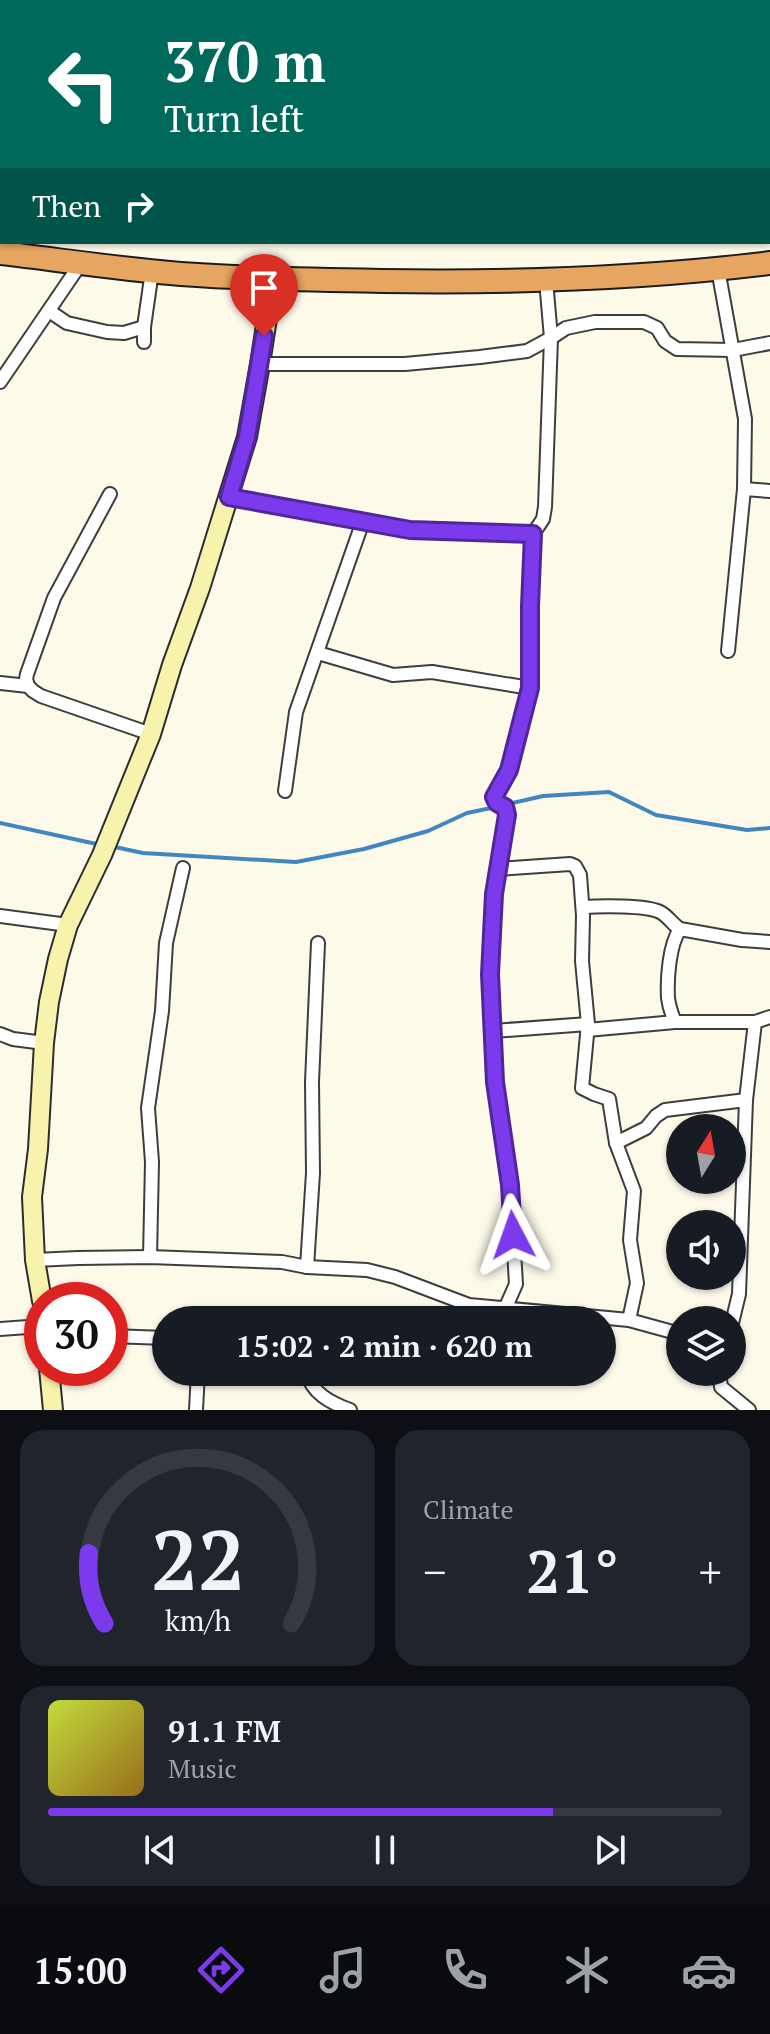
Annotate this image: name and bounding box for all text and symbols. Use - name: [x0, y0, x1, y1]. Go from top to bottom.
- text: 370 m: [164, 24, 326, 98]
- icon: left: [32, 32, 136, 136]
- text: Turn left: [164, 95, 304, 142]
- icon: right: [117, 184, 161, 228]
- text: Then: [32, 186, 101, 226]
- pin: [230, 254, 298, 336]
- icon: arrive: [242, 266, 286, 310]
- north arrow: [666, 1114, 746, 1194]
- map controls: [666, 1114, 746, 1386]
- position arrow: [471, 1193, 555, 1277]
- button: sound: [666, 1210, 746, 1290]
- speed limit sign: 30: [24, 1282, 128, 1386]
- button: layers: [666, 1306, 746, 1386]
- text: 15:02 · 2 min · 620 m: [236, 1326, 532, 1366]
- text: Climate: [423, 1492, 514, 1526]
- text: 22: [150, 1504, 245, 1614]
- text: 21°: [526, 1531, 619, 1610]
- text: −: [423, 1542, 446, 1601]
- text: +: [699, 1542, 722, 1601]
- text: km/h: [164, 1601, 231, 1639]
- text: 91.1 FM: [168, 1711, 281, 1751]
- text: Music: [168, 1751, 237, 1785]
- icon: previous: [138, 1828, 182, 1872]
- icon: pause: [363, 1828, 407, 1872]
- icon: next: [588, 1828, 632, 1872]
- icon: directions: [193, 1942, 249, 1998]
- icon: music: [315, 1942, 371, 1998]
- icon: phone: [437, 1942, 493, 1998]
- icon: climate: [559, 1942, 615, 1998]
- icon: car: [681, 1942, 737, 1998]
- text: 15:00: [33, 1947, 127, 1994]

